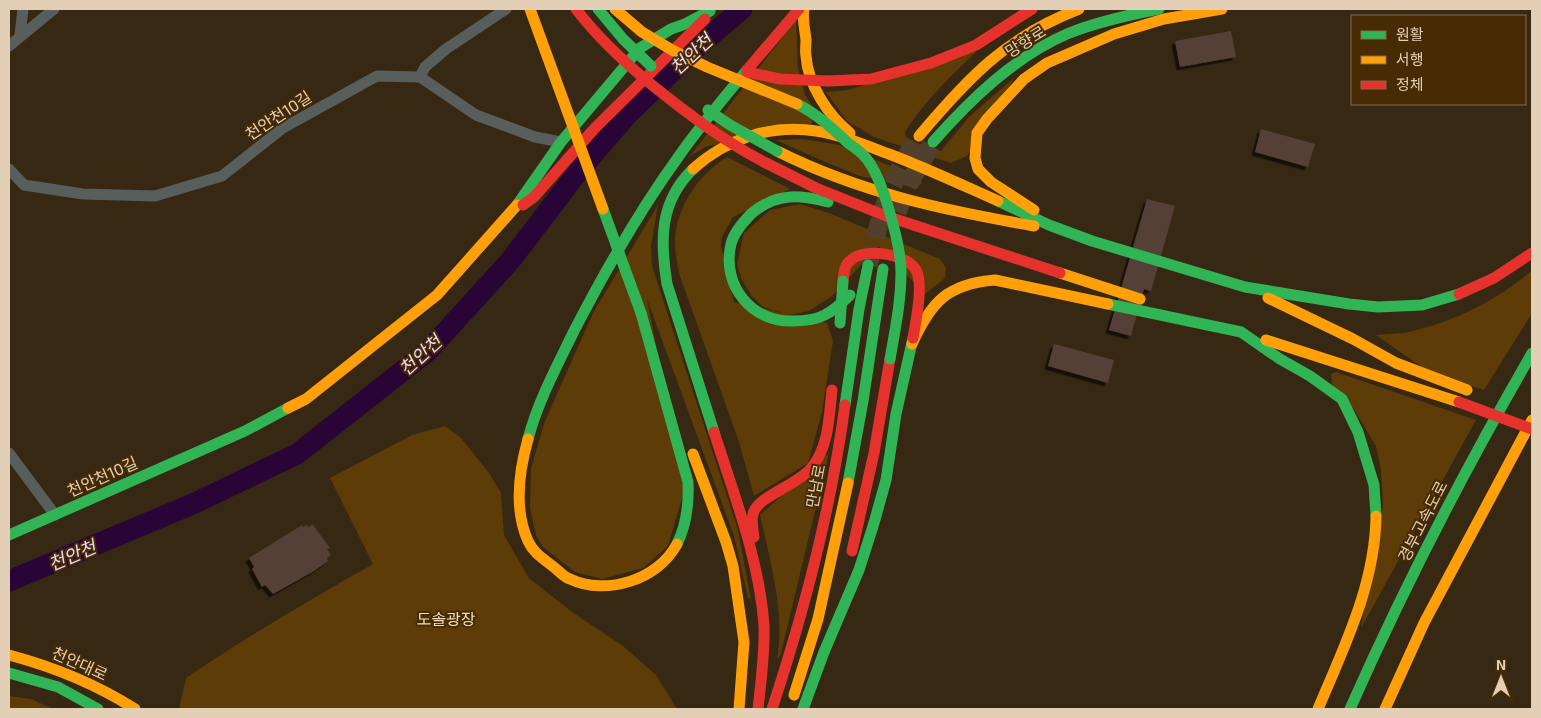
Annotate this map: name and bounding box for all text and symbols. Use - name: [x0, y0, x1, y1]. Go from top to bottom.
- legend: [1351, 15, 1526, 105]
- street label: 망향로: [1001, 21, 1049, 61]
- text: 원활: [1396, 25, 1424, 43]
- water label: 천안천: [665, 27, 718, 79]
- text: 서행: [1396, 50, 1424, 68]
- text: 정체: [1396, 75, 1424, 93]
- street label: 천안천10길: [241, 87, 315, 143]
- water label: 천안천: [394, 329, 448, 380]
- street label: 천안천10길: [64, 452, 140, 500]
- street label: 만남로: [801, 462, 829, 509]
- street label: 경부고속도로: [1393, 477, 1451, 565]
- water label: 천안천: [45, 534, 101, 575]
- park label: 도솔광장: [417, 609, 476, 628]
- street label: 천안대로: [49, 642, 111, 684]
- north arrow: [1476, 653, 1526, 703]
- text: N: [1496, 656, 1506, 673]

